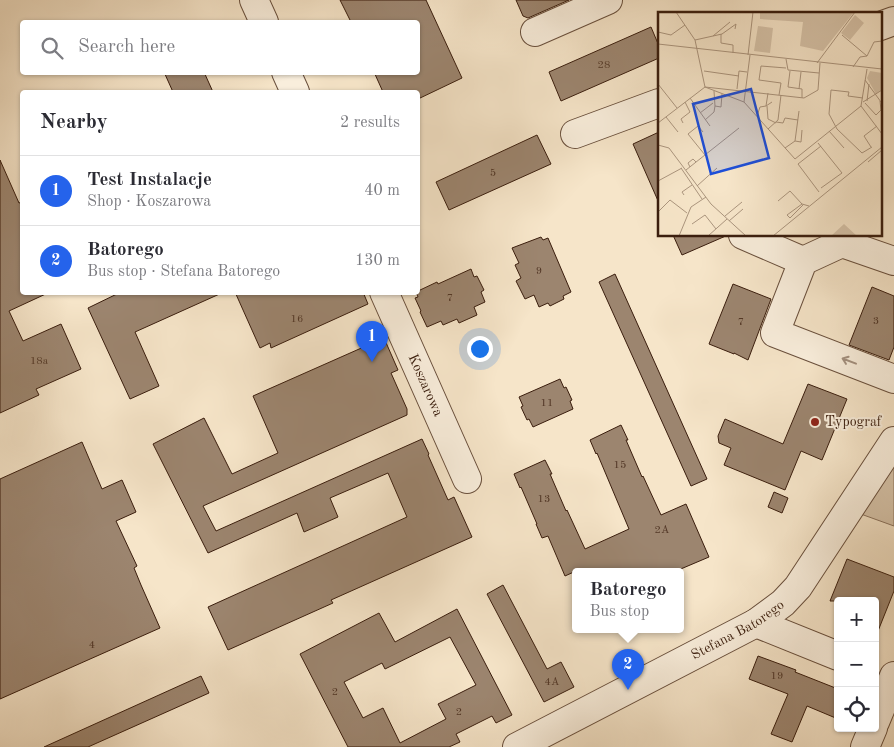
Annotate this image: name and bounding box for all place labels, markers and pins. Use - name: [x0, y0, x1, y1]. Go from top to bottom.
- pin: 1: [356, 321, 388, 362]
- place label: Typograf: [825, 415, 883, 429]
- marker: Typograf: [809, 416, 821, 428]
- pin: 2: [612, 649, 644, 690]

